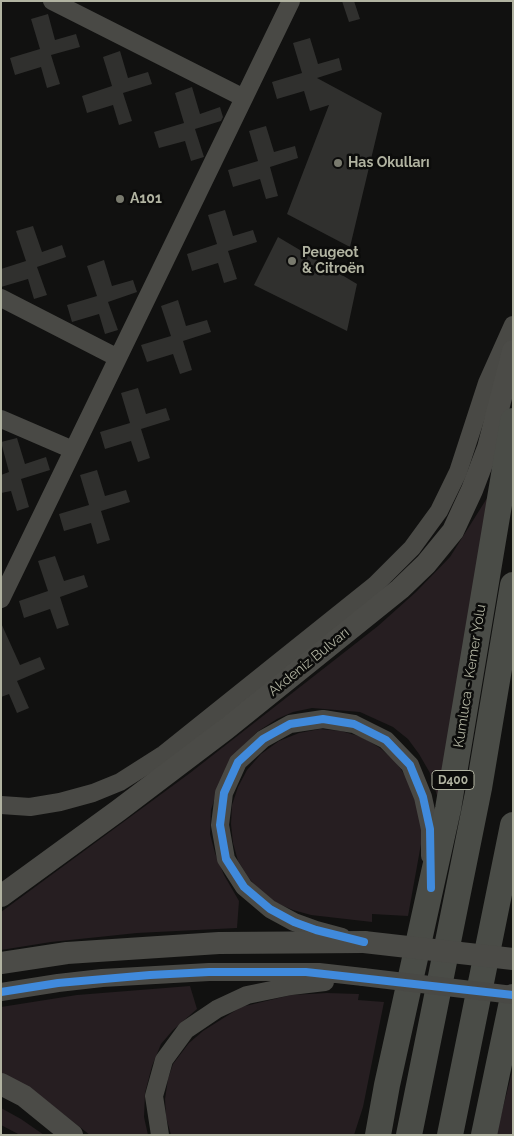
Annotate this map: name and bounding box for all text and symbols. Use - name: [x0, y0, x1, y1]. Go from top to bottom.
- place label: Has Okulları: [348, 155, 430, 171]
- marker: Has Okulları: [332, 157, 344, 169]
- place label: A101: [130, 191, 162, 207]
- marker: A101: [114, 193, 126, 205]
- place label: Peugeot & Citroën: [302, 245, 365, 278]
- marker: Peugeot & Citroën: [286, 255, 298, 267]
- street label: Kumluca - Kemer Yolu: [450, 603, 490, 749]
- street label: Akdeniz Bulvarı: [265, 624, 353, 700]
- road number: D400: [432, 770, 474, 790]

